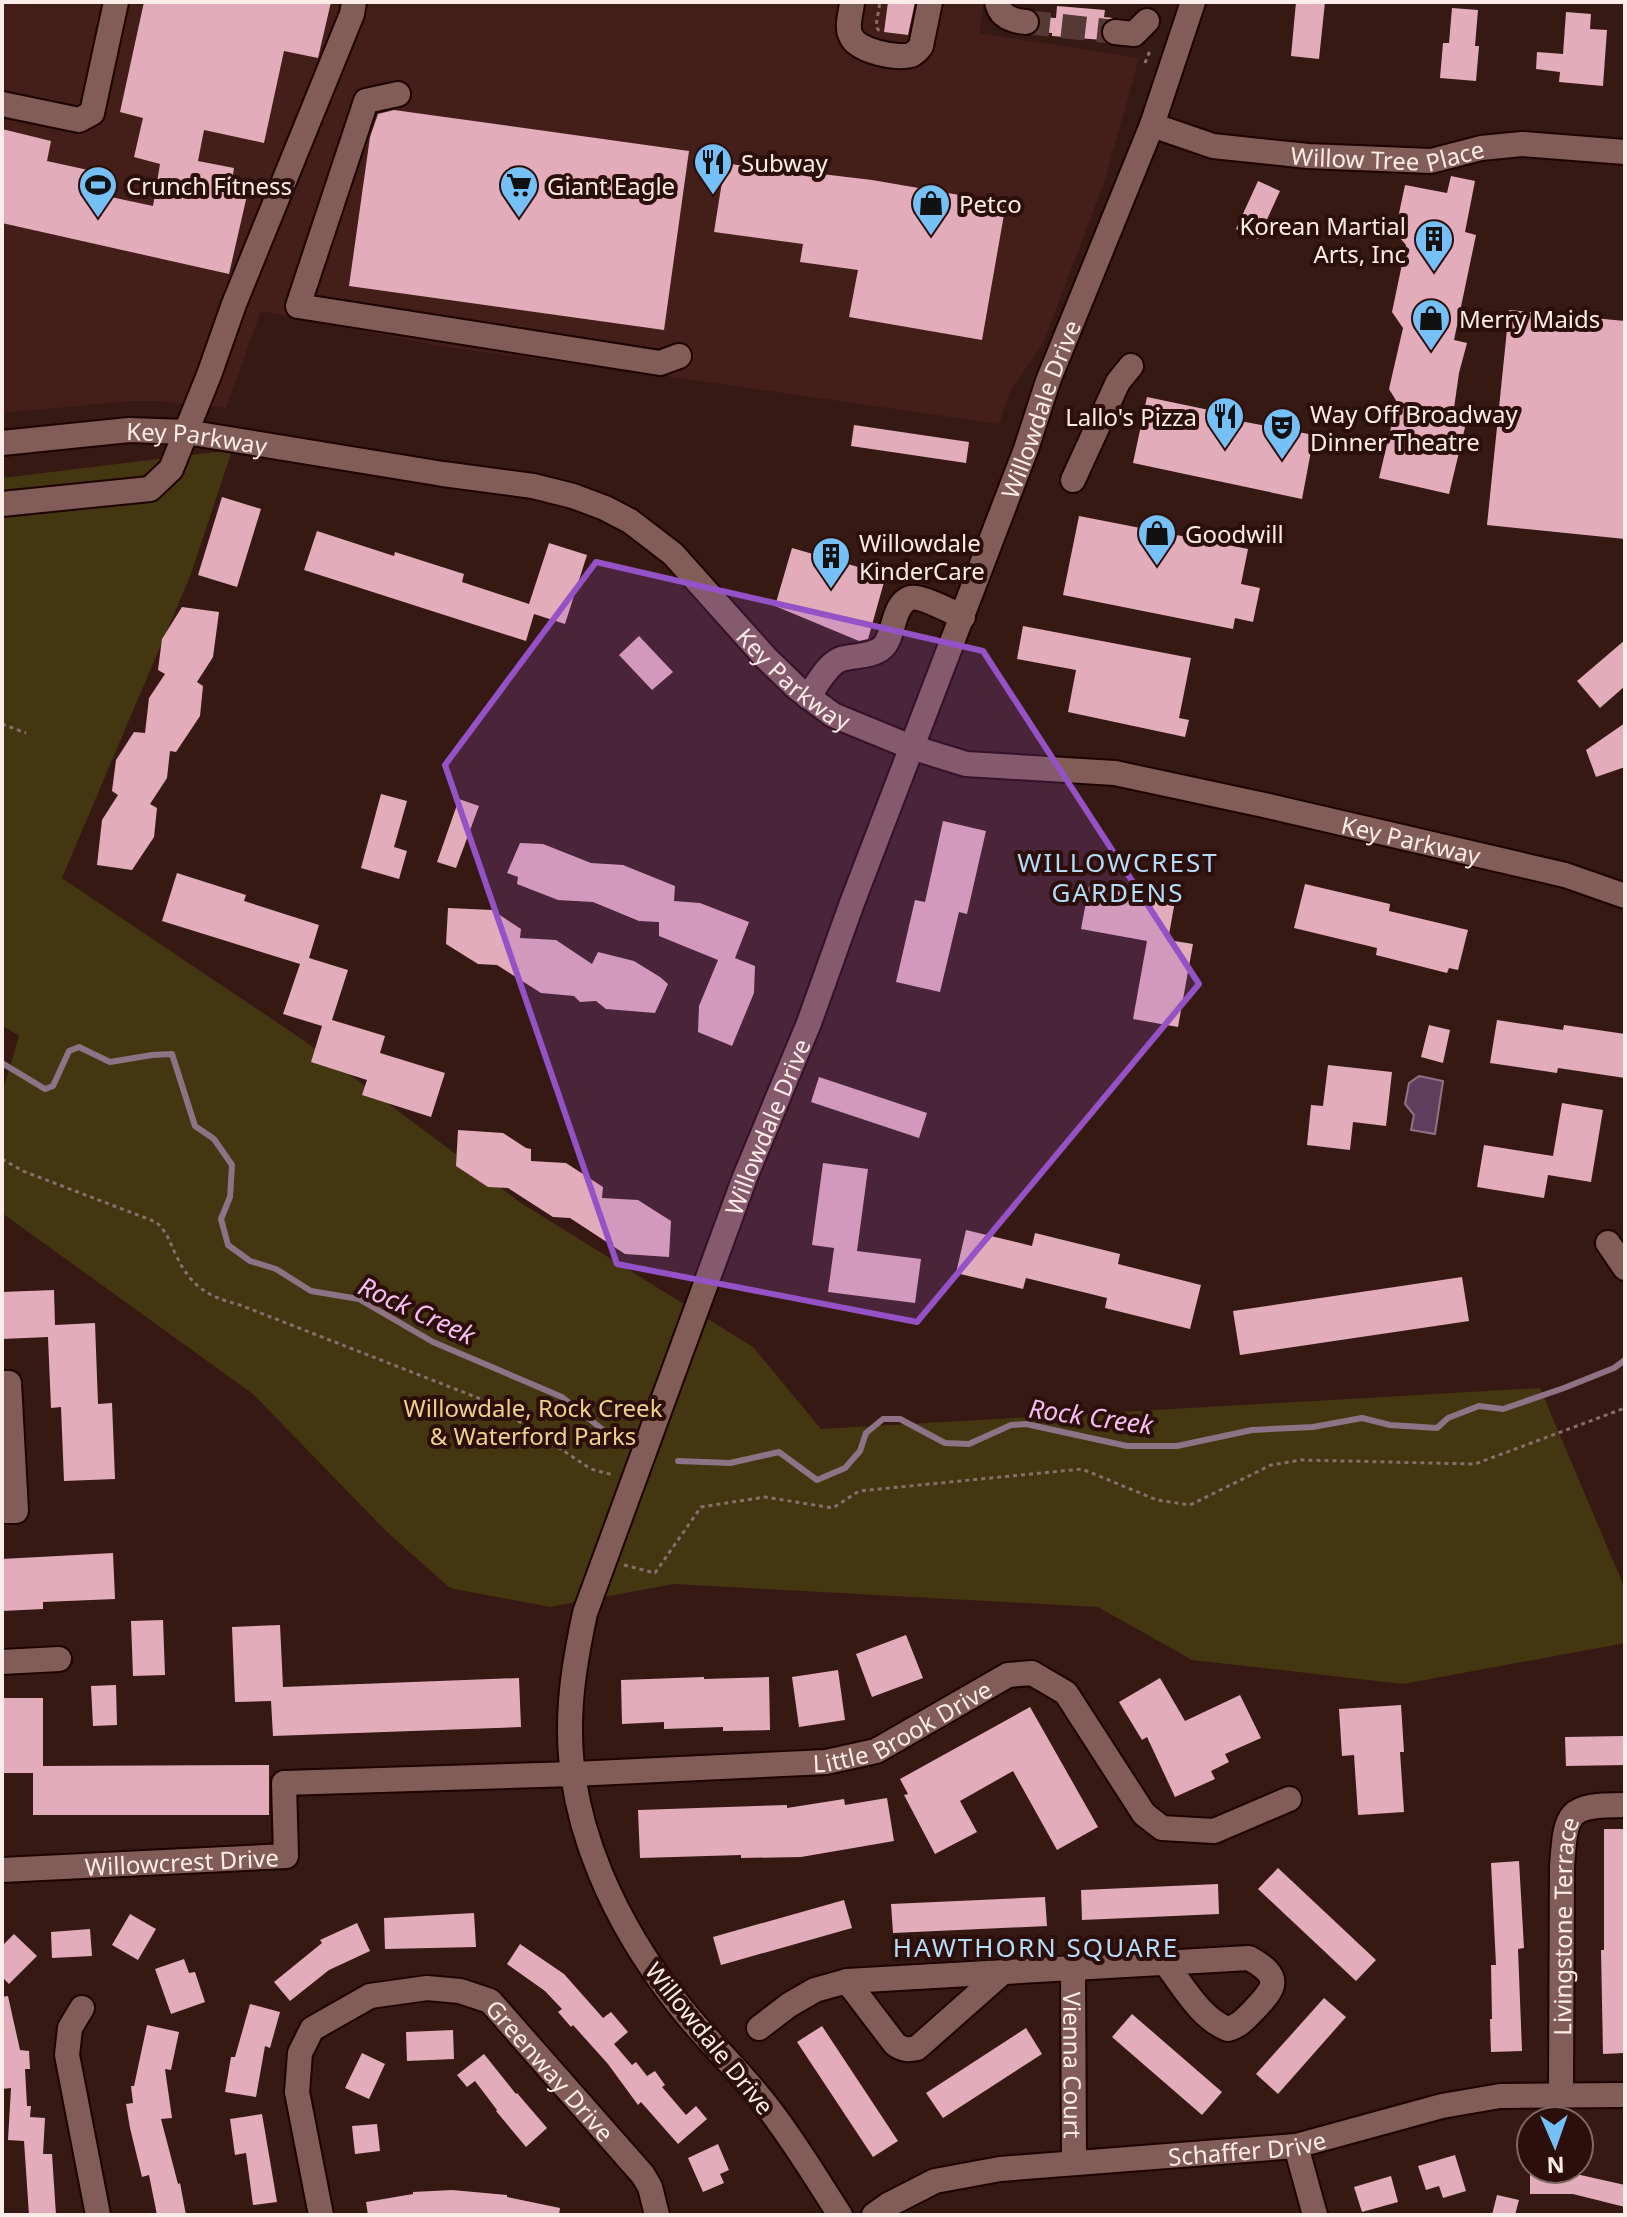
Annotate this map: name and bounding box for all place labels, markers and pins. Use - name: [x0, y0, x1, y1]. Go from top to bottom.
- restaurant icon: Subway: [692, 141, 734, 196]
- place label: Subway: [741, 146, 829, 179]
- sports icon: Crunch Fitness: [77, 164, 119, 219]
- supermarket icon: Giant Eagle: [498, 164, 540, 219]
- place label: Crunch Fitness: [126, 169, 292, 202]
- place label: Giant Eagle: [547, 169, 675, 202]
- shop icon: Petco: [910, 182, 952, 237]
- place label: Petco: [959, 187, 1022, 220]
- place label: Korean Martial Arts, Inc: [1239, 209, 1406, 270]
- building icon: Korean Martial Arts, Inc: [1413, 218, 1455, 273]
- shop icon: Merry Maids: [1410, 297, 1452, 352]
- place label: Merry Maids: [1459, 302, 1600, 335]
- restaurant icon: Lallo's Pizza: [1204, 395, 1246, 450]
- place label: Way Off Broadway Dinner Theatre: [1310, 397, 1518, 458]
- place label: Lallo's Pizza: [1065, 400, 1197, 433]
- theatre icon: Way Off Broadway Dinner Theatre: [1261, 406, 1303, 461]
- shop icon: Goodwill: [1136, 512, 1178, 567]
- place label: Goodwill: [1185, 517, 1284, 550]
- place label: Willowdale KinderCare: [859, 526, 985, 587]
- building icon: Willowdale KinderCare: [810, 535, 852, 590]

